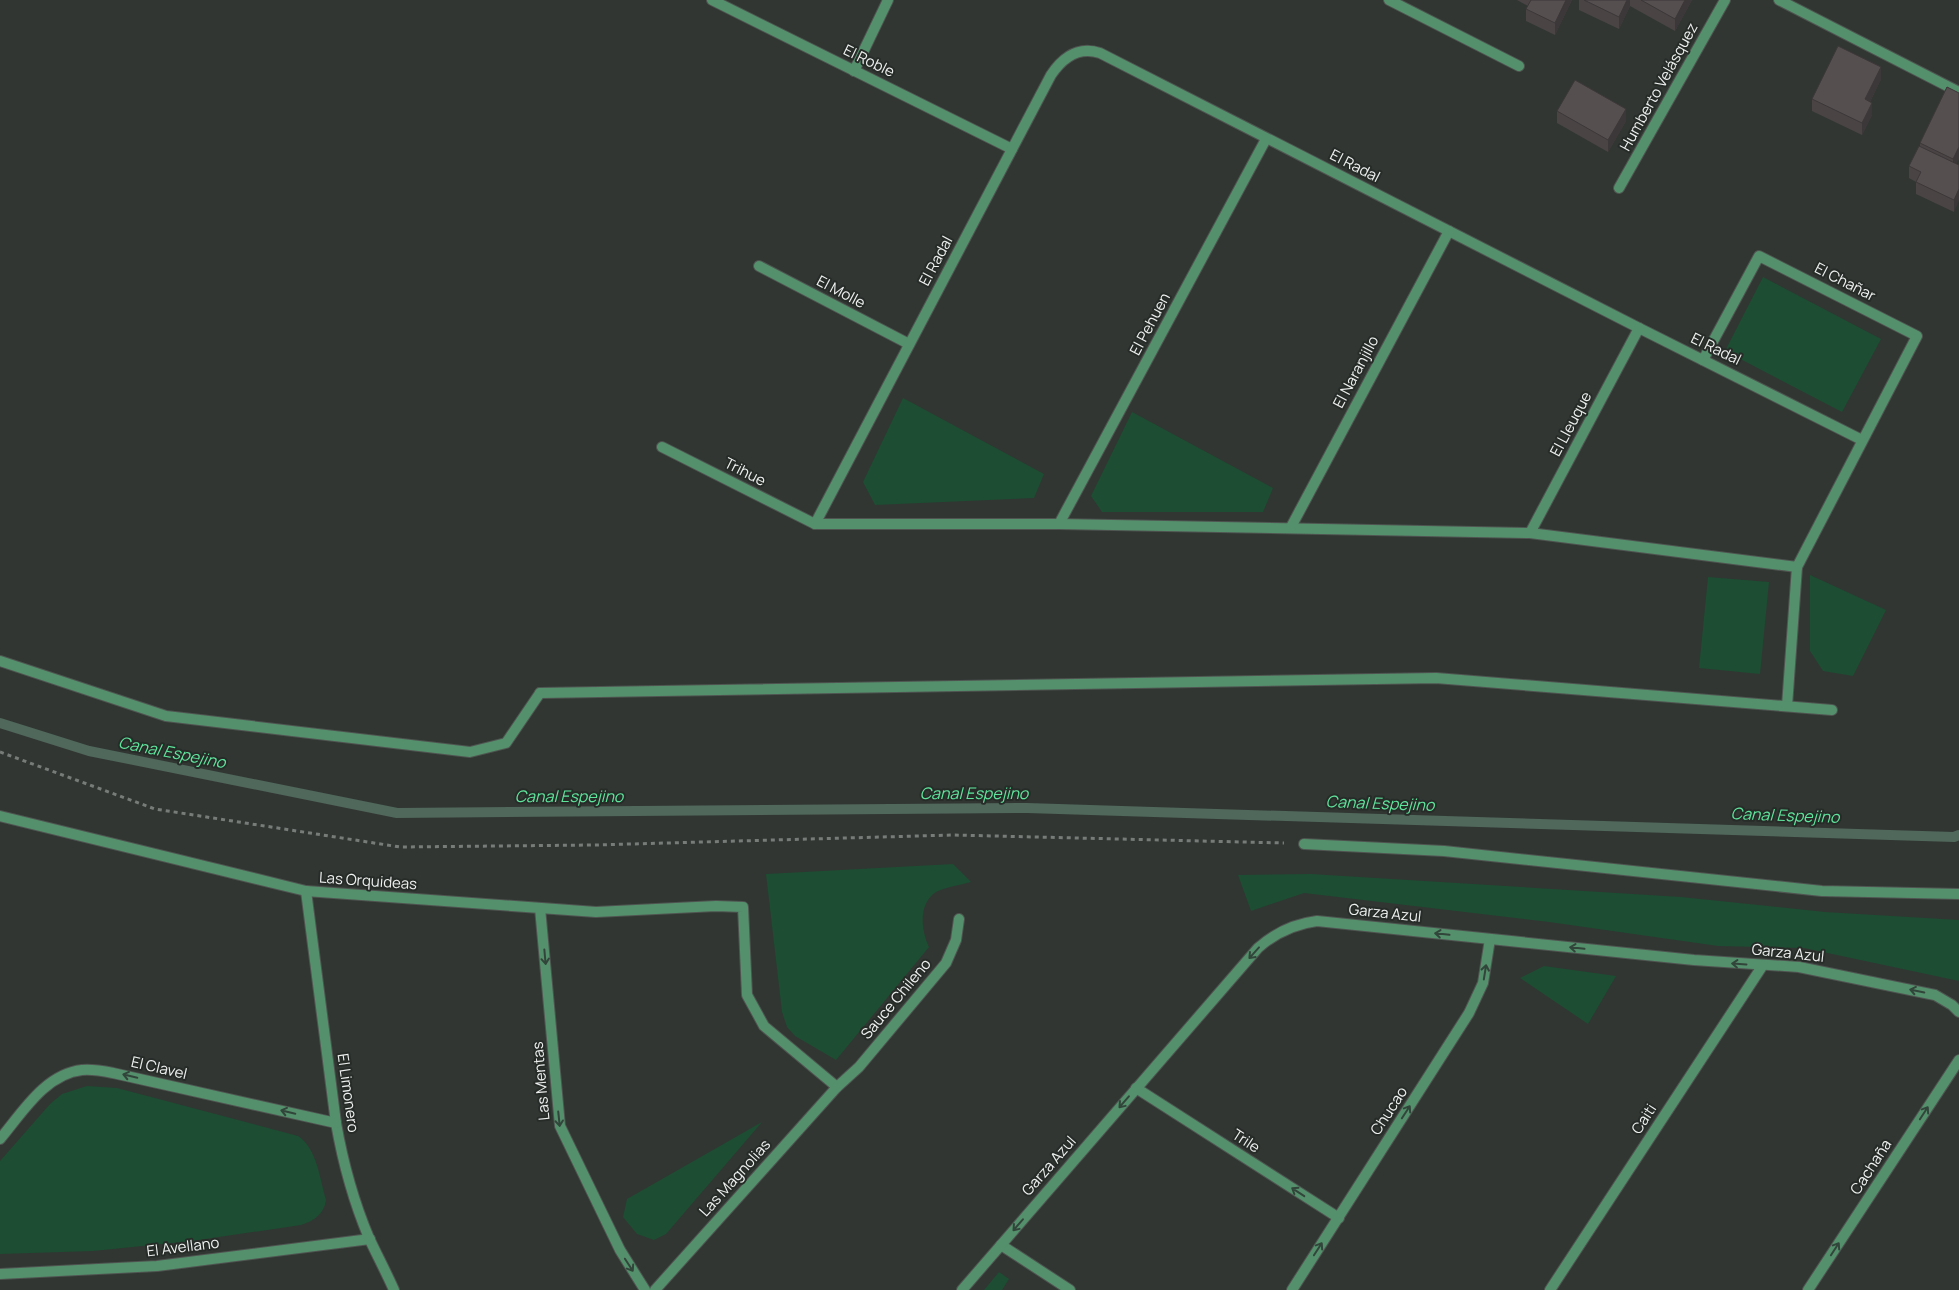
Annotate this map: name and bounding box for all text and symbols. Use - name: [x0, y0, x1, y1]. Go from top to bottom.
- street label: Humberto Velásquez: [1615, 19, 1703, 155]
- street label: El Roble: [840, 39, 899, 82]
- street label: El Radal: [1327, 144, 1384, 187]
- street label: El Radal: [914, 232, 957, 289]
- street label: El Chañar: [1811, 257, 1880, 306]
- street label: El Molle: [813, 270, 869, 313]
- street label: El Pehuen: [1124, 289, 1175, 359]
- street label: El Radal: [1688, 327, 1745, 370]
- street label: El Naranjillo: [1328, 332, 1383, 412]
- street label: El Lleuque: [1545, 388, 1596, 460]
- street label: Trihue: [721, 452, 770, 491]
- water label: Canal Espejino: [117, 731, 229, 773]
- water label: Canal Espejino: [920, 782, 1030, 804]
- water label: Canal Espejino: [515, 785, 625, 807]
- water label: Canal Espejino: [1325, 790, 1436, 816]
- water label: Canal Espejino: [1730, 802, 1841, 828]
- street label: Las Orquideas: [318, 867, 418, 894]
- street label: Garza Azul: [1348, 898, 1422, 927]
- one-way arrow: [1434, 929, 1450, 939]
- street label: Garza Azul: [1751, 938, 1825, 967]
- one-way arrow: [1570, 943, 1586, 953]
- one-way arrow: [1248, 947, 1260, 960]
- one-way arrow: [540, 948, 549, 964]
- street label: Sauce Chileno: [856, 954, 936, 1043]
- one-way arrow: [1731, 959, 1747, 968]
- one-way arrow: [1481, 964, 1491, 980]
- one-way arrow: [1909, 986, 1925, 995]
- street label: Las Mentas: [527, 1041, 554, 1121]
- street label: El Clavel: [129, 1051, 189, 1084]
- street label: El Limonero: [333, 1052, 364, 1134]
- one-way arrow: [122, 1071, 138, 1080]
- street label: Chucao: [1365, 1082, 1412, 1139]
- one-way arrow: [1118, 1096, 1130, 1109]
- street label: Caiti: [1626, 1100, 1661, 1138]
- one-way arrow: [1402, 1106, 1412, 1120]
- one-way arrow: [281, 1107, 297, 1116]
- one-way arrow: [1919, 1107, 1929, 1121]
- one-way arrow: [554, 1110, 564, 1126]
- street label: Trile: [1228, 1124, 1264, 1158]
- street label: Garza Azul: [1017, 1131, 1080, 1200]
- street label: Las Magnolias: [694, 1134, 775, 1221]
- street label: Cachaña: [1845, 1135, 1896, 1198]
- one-way arrow: [1291, 1187, 1305, 1197]
- one-way arrow: [1012, 1218, 1023, 1231]
- street label: El Avellano: [145, 1232, 221, 1261]
- one-way arrow: [1314, 1243, 1324, 1257]
- one-way arrow: [1830, 1243, 1840, 1257]
- one-way arrow: [624, 1257, 634, 1271]

